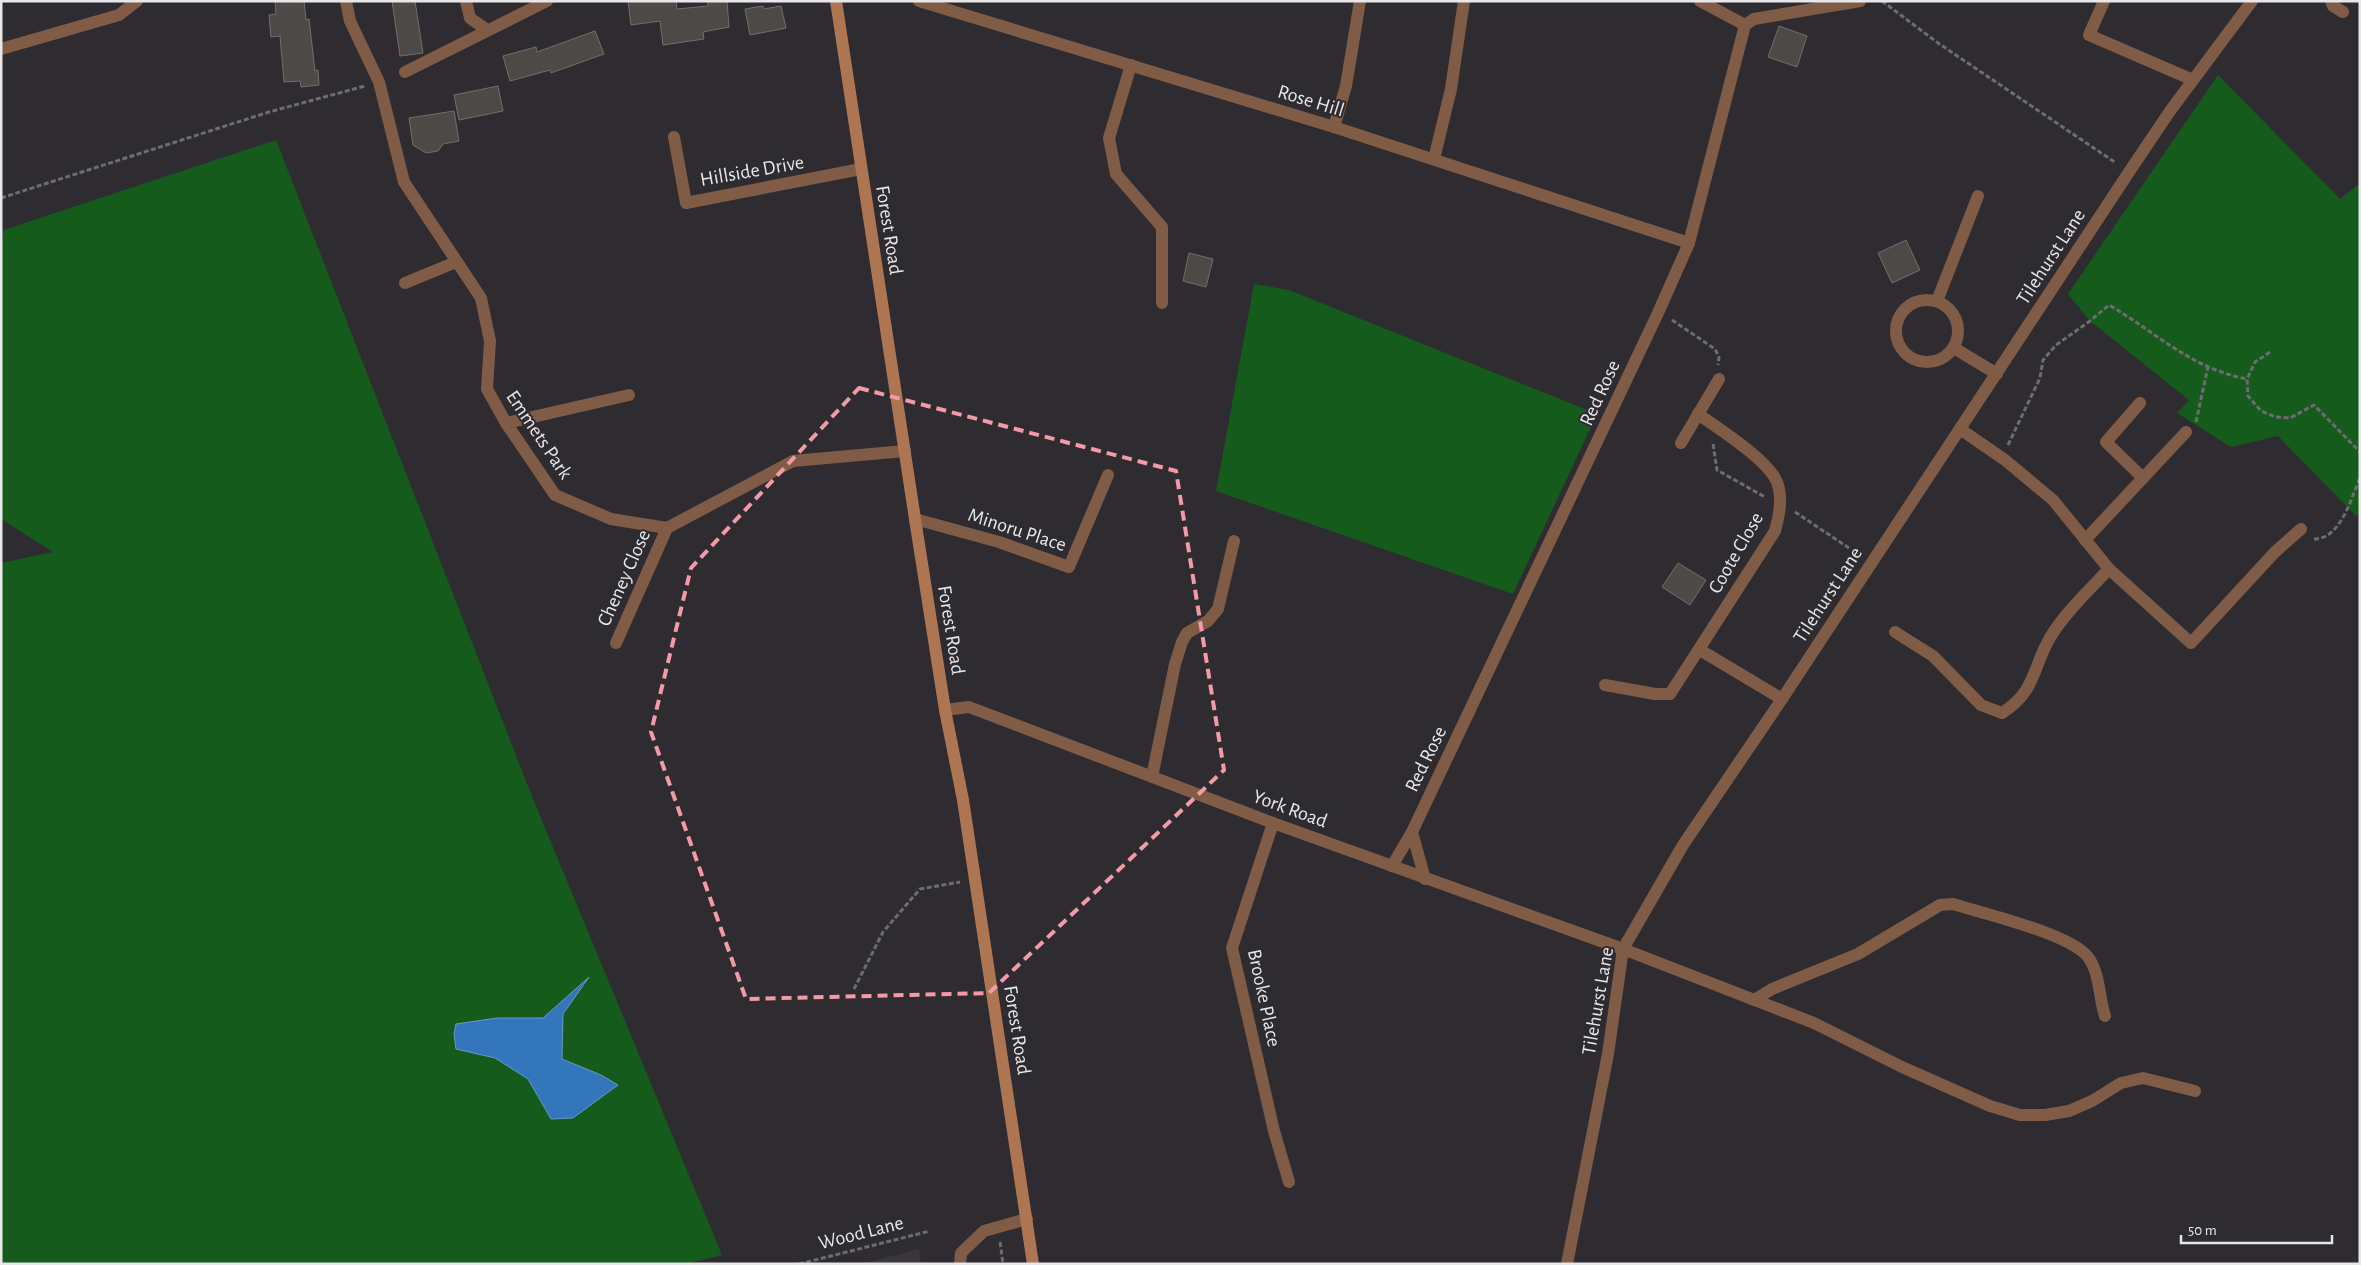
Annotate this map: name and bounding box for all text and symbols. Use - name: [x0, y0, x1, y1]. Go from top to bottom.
- street label: Rose Hill: [1275, 81, 1347, 121]
- street label: Hillside Drive: [698, 152, 806, 190]
- street label: Forest Road: [872, 184, 906, 276]
- street label: Tilehurst Lane: [2013, 206, 2089, 308]
- street label: Red Rose: [1576, 357, 1624, 429]
- street label: Emmets Park: [502, 387, 576, 483]
- street label: Minoru Place: [965, 505, 1069, 555]
- street label: Coote Close: [1705, 509, 1767, 597]
- street label: Cheney Close: [594, 527, 654, 629]
- street label: Tilehurst Lane: [1790, 544, 1866, 646]
- street label: Forest Road: [934, 584, 968, 676]
- street label: Red Rose: [1402, 723, 1450, 795]
- street label: York Road: [1250, 786, 1330, 832]
- street label: Tilehurst Lane: [1579, 945, 1617, 1057]
- street label: Brooke Place: [1244, 947, 1284, 1049]
- street label: Forest Road: [1000, 984, 1034, 1076]
- scale bar: [2181, 1212, 2332, 1244]
- street label: Wood Lane: [816, 1213, 906, 1253]
- text: 50 m: [2188, 1223, 2217, 1238]

